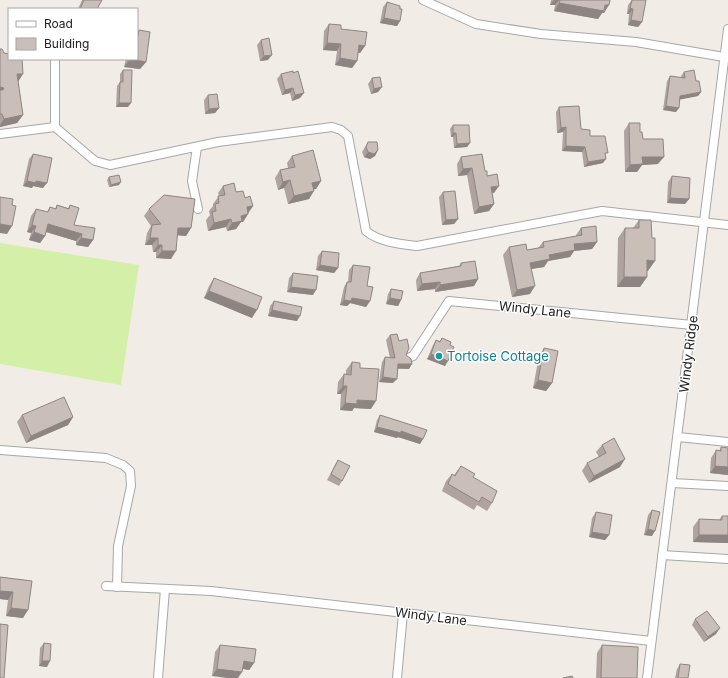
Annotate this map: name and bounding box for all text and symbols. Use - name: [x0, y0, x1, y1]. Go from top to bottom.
- legend: [8, 8, 138, 60]
- text: Road: [44, 16, 73, 31]
- text: Building: [44, 36, 89, 51]
- street label: Windy Lane: [498, 297, 572, 321]
- street label: Windy Ridge: [675, 314, 701, 394]
- place label: Tortoise Cottage: [447, 348, 549, 364]
- marker: Tortoise Cottage: [434, 351, 444, 361]
- street label: Windy Lane: [394, 604, 468, 628]

